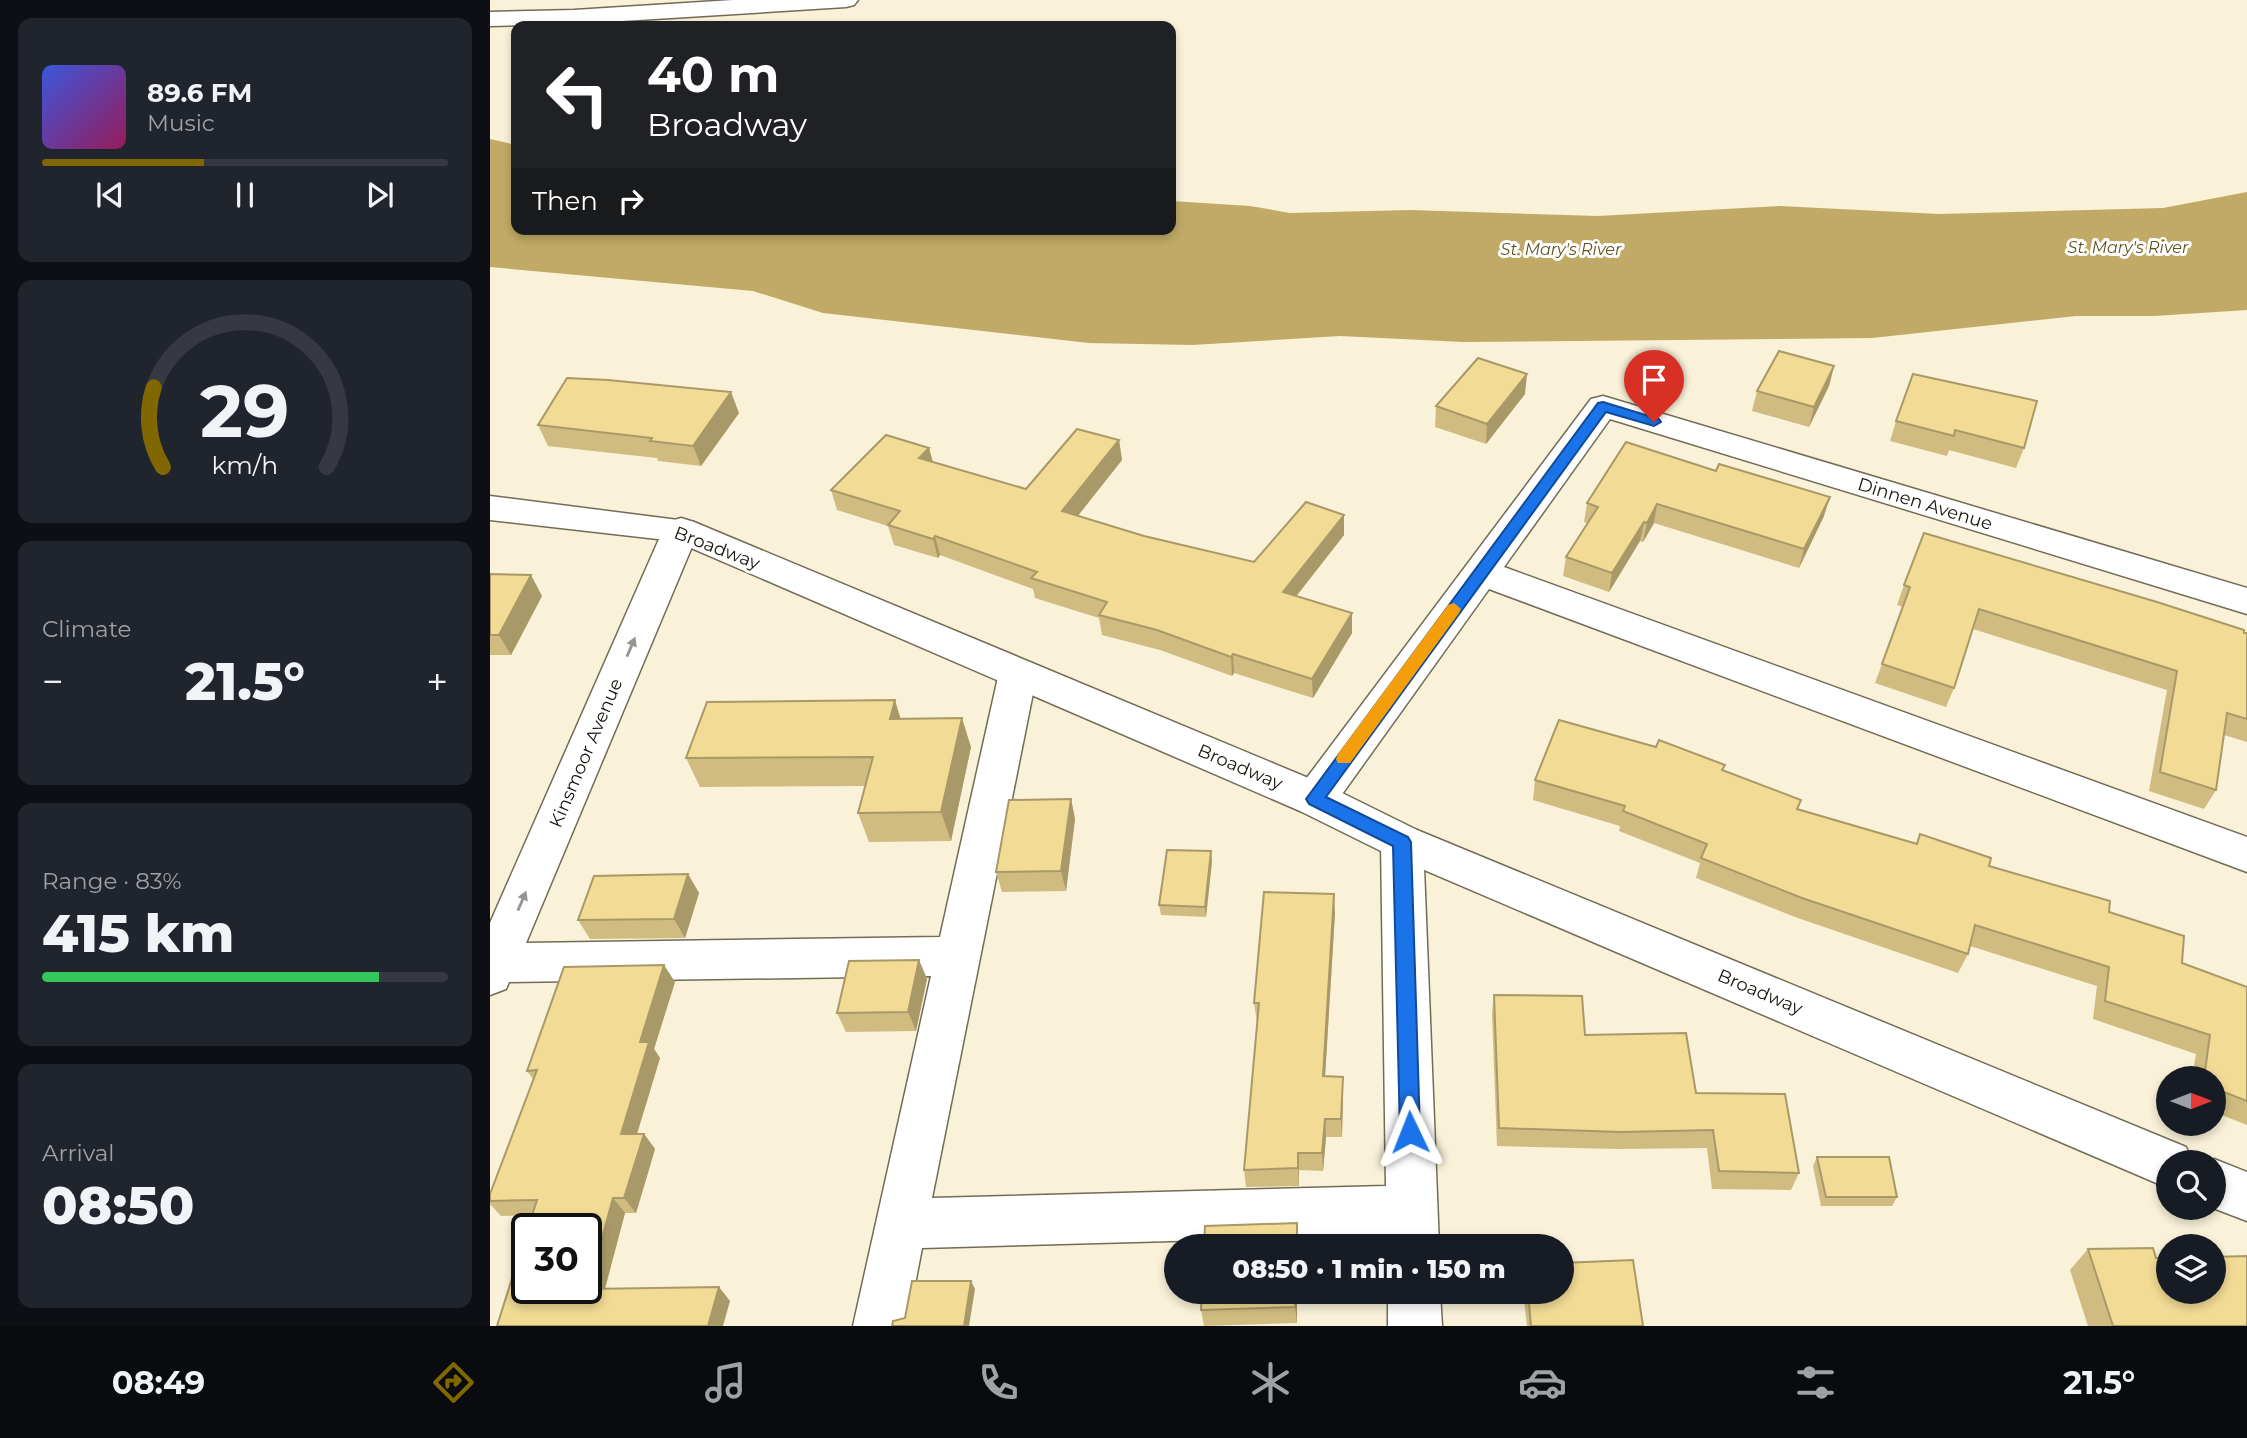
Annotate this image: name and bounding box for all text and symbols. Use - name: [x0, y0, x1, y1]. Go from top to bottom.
- text: 40 m: [647, 45, 779, 104]
- icon: left: [532, 49, 623, 140]
- text: 89.6 FM: [147, 77, 252, 109]
- text: Broadway: [647, 105, 807, 144]
- text: Music: [147, 109, 215, 137]
- icon: previous: [91, 176, 129, 214]
- icon: pause: [226, 176, 264, 214]
- icon: next: [361, 176, 399, 214]
- icon: right: [612, 182, 650, 220]
- text: Then: [532, 185, 598, 217]
- water label: St. Mary's River: [2068, 238, 2189, 257]
- water label: St. Mary's River: [1501, 240, 1622, 259]
- pin: [1624, 350, 1684, 422]
- icon: arrive: [1635, 361, 1673, 399]
- text: 29: [200, 368, 290, 456]
- text: km/h: [212, 450, 278, 480]
- street label: Dinnen Avenue: [1855, 473, 1995, 535]
- street label: Broadway: [671, 522, 763, 575]
- text: Climate: [42, 615, 131, 643]
- one-way arrow: [626, 636, 637, 657]
- text: 21.5°: [185, 650, 305, 713]
- text: −: [42, 658, 64, 705]
- text: +: [426, 658, 448, 705]
- street label: Kinsmoor Avenue: [545, 675, 627, 831]
- street label: Broadway: [1194, 739, 1286, 795]
- text: Range · 83%: [42, 867, 182, 895]
- one-way arrow: [517, 890, 528, 911]
- text: 415 km: [42, 902, 234, 965]
- street label: Broadway: [1714, 964, 1806, 1020]
- north arrow: [2156, 1066, 2226, 1136]
- map controls: [2156, 1066, 2226, 1304]
- position arrow: [1373, 1095, 1447, 1169]
- text: Arrival: [42, 1139, 115, 1167]
- button: search: [2156, 1150, 2226, 1220]
- text: 08:50: [42, 1174, 194, 1237]
- speed limit sign: 30: [511, 1213, 602, 1304]
- button: layers: [2156, 1234, 2226, 1304]
- text: 08:50 · 1 min · 150 m: [1232, 1253, 1506, 1285]
- icon: directions: [429, 1358, 478, 1407]
- icon: music: [701, 1358, 750, 1407]
- icon: phone: [974, 1358, 1023, 1407]
- icon: climate: [1246, 1358, 1295, 1407]
- icon: car: [1518, 1358, 1567, 1407]
- icon: filters: [1791, 1358, 1840, 1407]
- text: 08:49: [112, 1363, 205, 1402]
- text: 21.5°: [2063, 1363, 2135, 1402]

